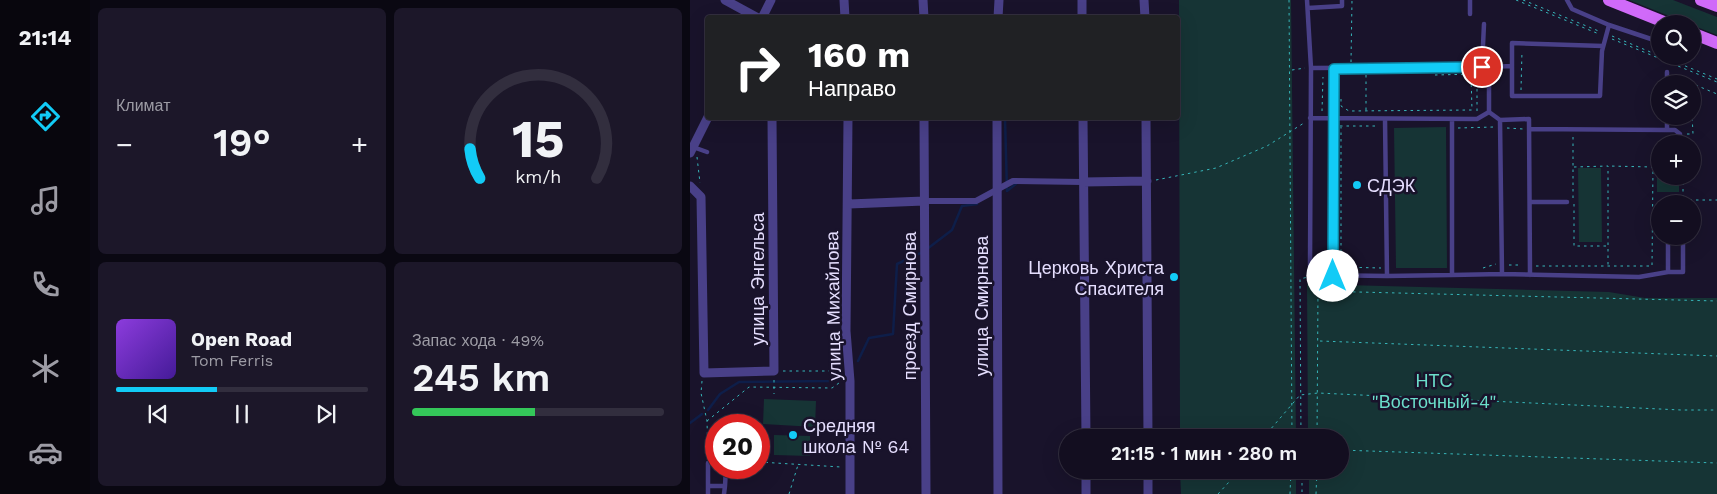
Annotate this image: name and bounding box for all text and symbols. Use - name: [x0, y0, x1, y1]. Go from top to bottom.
- map controls: [1651, 15, 1701, 245]
- button: search: [1651, 15, 1701, 65]
- text: 21:14: [19, 25, 71, 50]
- text: 160 m: [808, 34, 910, 76]
- icon: right: [725, 35, 790, 100]
- pin: [1461, 46, 1503, 88]
- icon: arrive: [1468, 53, 1496, 81]
- button: layers: [1651, 75, 1701, 125]
- text: Направо: [808, 76, 896, 101]
- text: Климат: [116, 96, 170, 115]
- icon: directions: [28, 99, 63, 134]
- text: 15: [512, 109, 564, 170]
- text: 19°: [213, 121, 271, 165]
- text: −: [116, 128, 133, 161]
- text: +: [351, 128, 368, 161]
- button: +: [1651, 135, 1701, 185]
- text: km/h: [515, 166, 561, 187]
- place label: СДЭК: [1367, 175, 1416, 196]
- marker: СДЭК: [1351, 179, 1363, 191]
- icon: music: [28, 183, 63, 218]
- button: −: [1651, 195, 1701, 245]
- street label: улица Энгельса: [747, 212, 768, 345]
- street label: улица Михайлова: [821, 230, 845, 381]
- street label: проезд Смирнова: [899, 231, 920, 380]
- street label: улица Смирнова: [971, 235, 992, 376]
- position arrow: [1306, 249, 1358, 301]
- place label: Церковь Христа Спасителя: [1028, 257, 1165, 299]
- icon: phone: [28, 267, 63, 302]
- marker: Церковь Христа Спасителя: [1168, 271, 1180, 283]
- text: Open Road: [191, 328, 292, 351]
- text: Запас хода · 49%: [412, 331, 544, 350]
- icon: climate: [28, 351, 63, 386]
- text: Tom Ferris: [191, 351, 273, 370]
- text: 245 km: [412, 356, 550, 400]
- park label: НТС "Восточный-4": [1372, 370, 1496, 412]
- icon: previous: [144, 400, 172, 428]
- icon: pause: [228, 400, 256, 428]
- icon: next: [312, 400, 340, 428]
- speed limit sign: 20: [705, 414, 770, 479]
- place label: Средняя школа № 64: [803, 415, 910, 457]
- marker: Средняя школа № 64: [787, 429, 799, 441]
- icon: car: [28, 435, 63, 470]
- text: 21:15 · 1 мин · 280 m: [1111, 442, 1297, 465]

